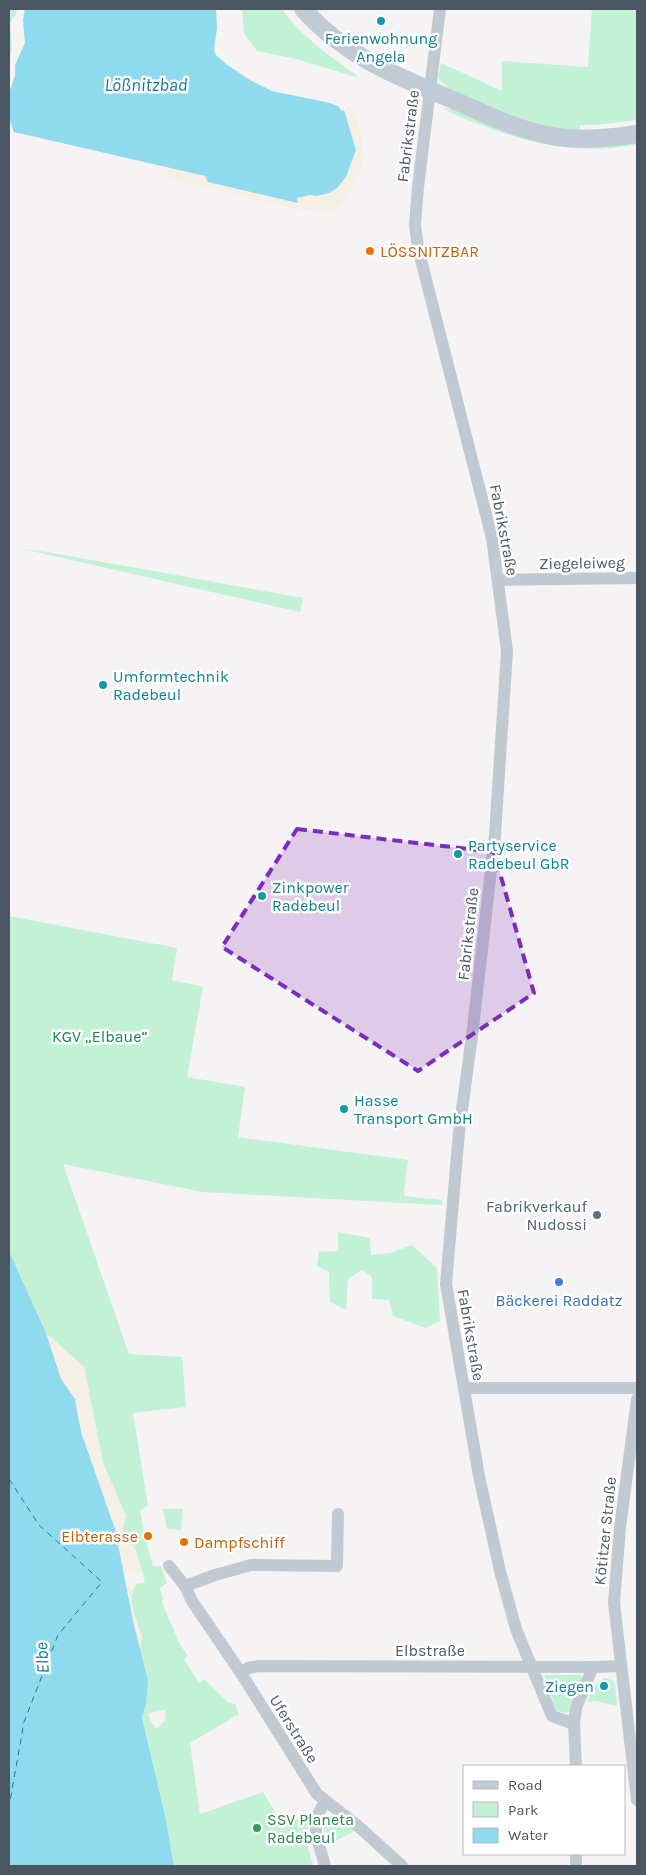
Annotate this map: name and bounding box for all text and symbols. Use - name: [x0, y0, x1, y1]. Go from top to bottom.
- marker: Ferienwohnung Angela: [375, 15, 387, 27]
- place label: Ferienwohnung Angela: [325, 29, 437, 66]
- water label: Lößnitzbad: [104, 74, 188, 96]
- street label: Fabrikstraße: [393, 89, 423, 183]
- place label: LÖSSNITZBAR: [380, 242, 479, 261]
- marker: LÖSSNITZBAR: [364, 245, 376, 257]
- street label: Fabrikstraße: [486, 483, 522, 577]
- street label: Ziegeleiweg: [539, 553, 625, 573]
- place label: Umformtechnik Radebeul: [113, 667, 229, 704]
- marker: Umformtechnik Radebeul: [97, 679, 109, 691]
- place label: Partyservice Radebeul GbR: [468, 836, 570, 873]
- marker: Partyservice Radebeul GbR: [452, 848, 464, 860]
- place label: Zinkpower Radebeul: [272, 878, 349, 915]
- street label: Fabrikstraße: [454, 887, 482, 981]
- marker: Zinkpower Radebeul: [256, 890, 268, 902]
- park label: KGV „Elbaue“: [52, 1027, 148, 1046]
- place label: Hasse Transport GmbH: [354, 1091, 473, 1128]
- marker: Hasse Transport GmbH: [338, 1103, 350, 1115]
- place label: Fabrikverkauf Nudossi: [486, 1197, 588, 1234]
- marker: Fabrikverkauf Nudossi: [591, 1209, 603, 1221]
- marker: Bäckerei Raddatz: [553, 1276, 565, 1288]
- street label: Fabrikstraße: [454, 1288, 488, 1382]
- place label: Bäckerei Raddatz: [496, 1291, 622, 1310]
- street label: Kötitzer Straße: [590, 1476, 620, 1586]
- place label: Elbterasse: [61, 1527, 138, 1546]
- marker: Elbterasse: [142, 1530, 154, 1542]
- place label: Dampfschiff: [194, 1533, 285, 1552]
- marker: Dampfschiff: [178, 1536, 190, 1548]
- street label: Elbstraße: [395, 1641, 465, 1660]
- water label: Elbe: [30, 1642, 54, 1674]
- place label: Ziegen: [545, 1677, 594, 1696]
- marker: Ziegen: [598, 1680, 610, 1692]
- street label: Uferstraße: [266, 1691, 322, 1767]
- legend: [463, 1765, 626, 1855]
- text: Road: [508, 1776, 543, 1794]
- text: Park: [508, 1801, 538, 1819]
- place label: SSV Planeta Radebeul: [267, 1810, 354, 1847]
- marker: SSV Planeta Radebeul: [251, 1822, 263, 1834]
- text: Water: [508, 1826, 549, 1844]

